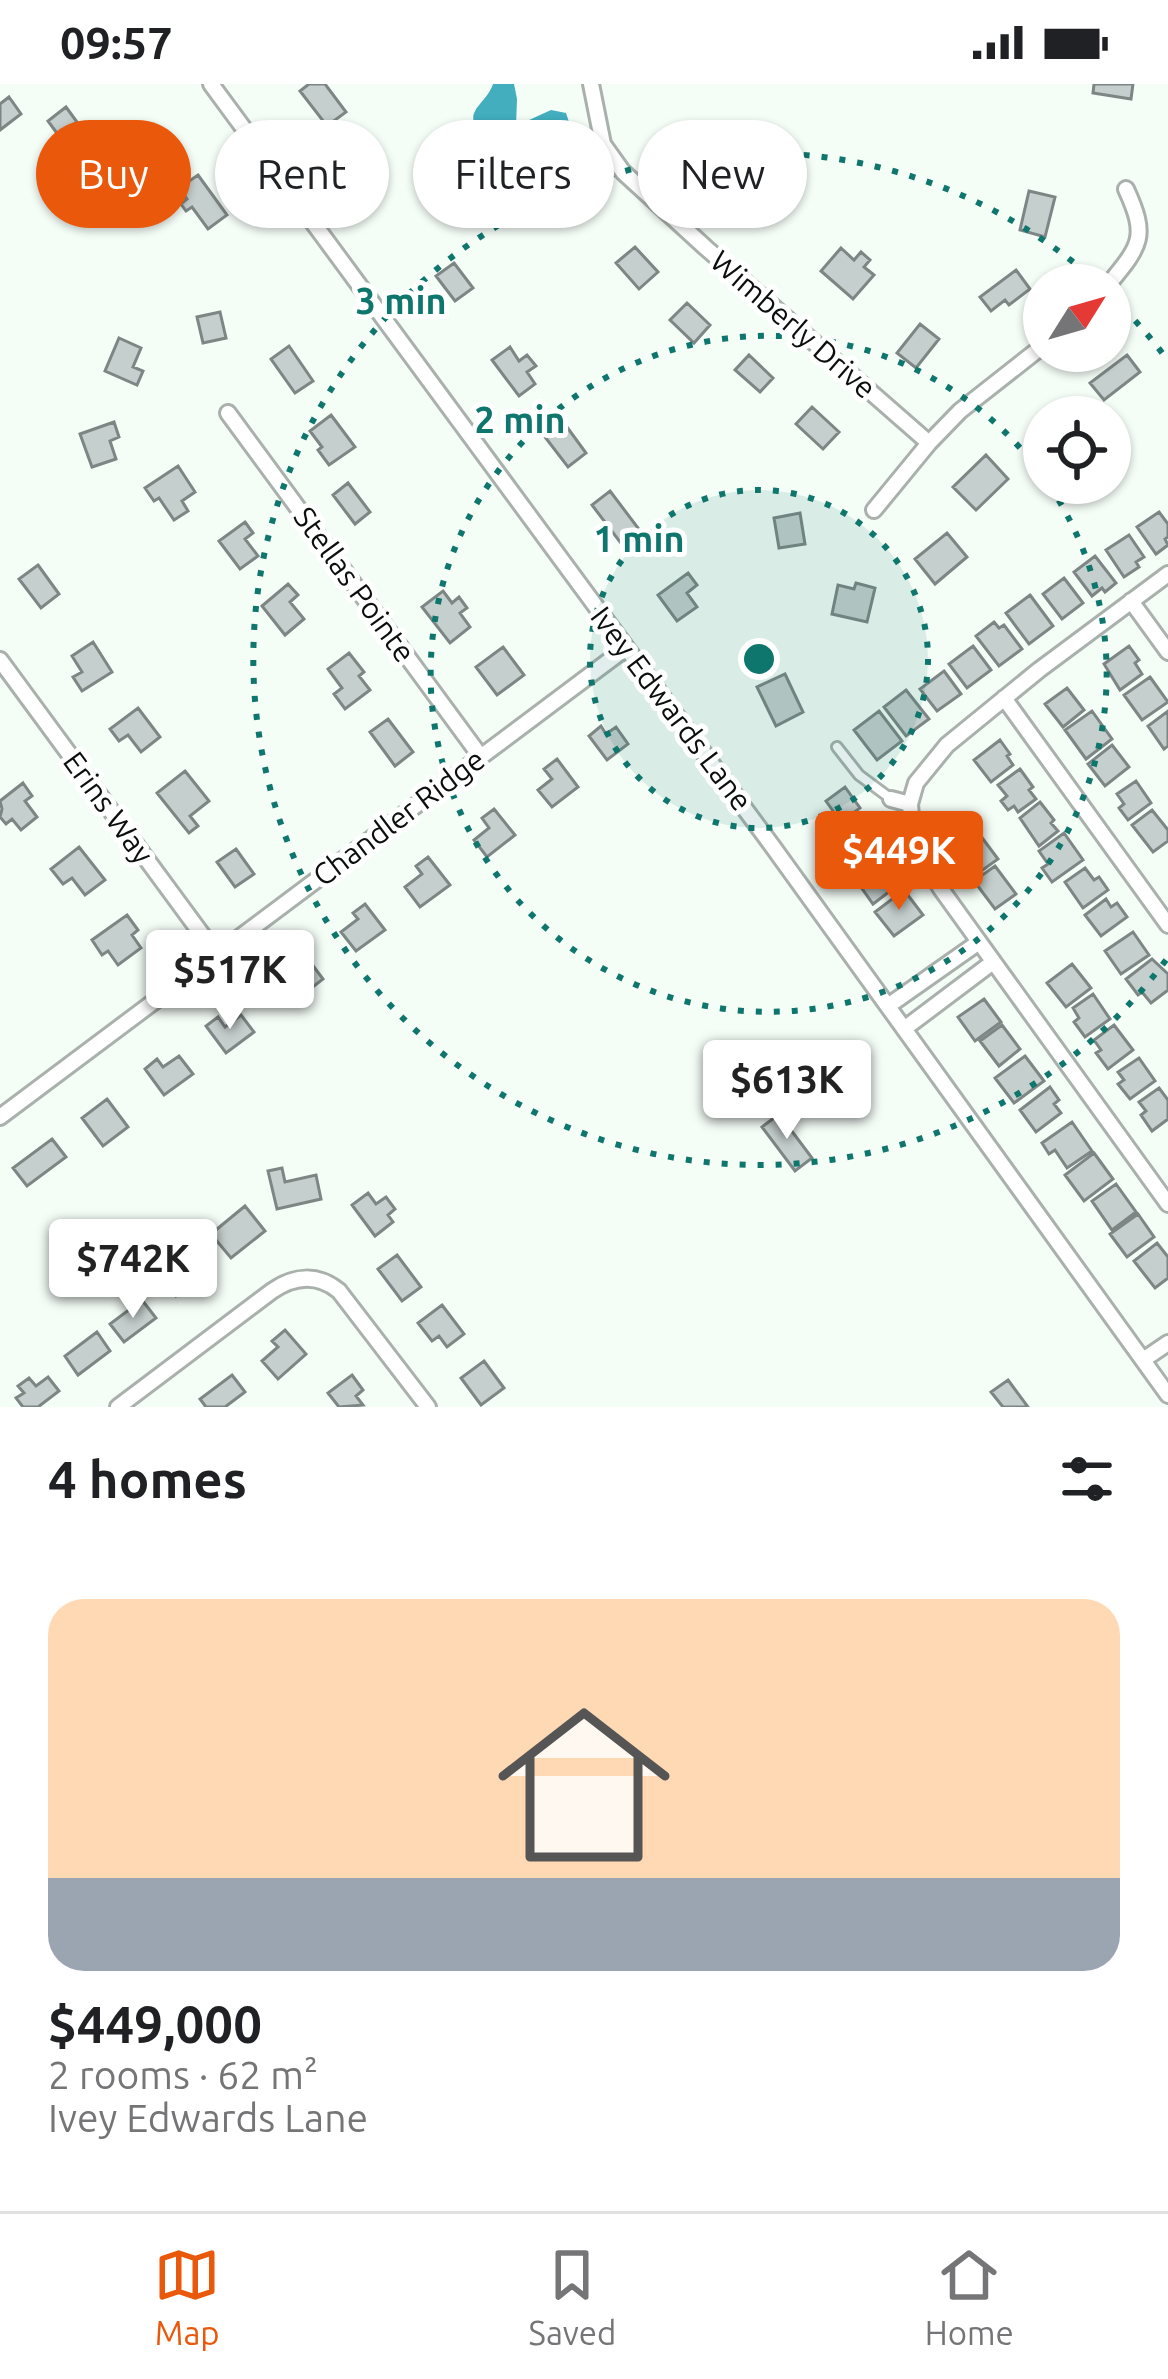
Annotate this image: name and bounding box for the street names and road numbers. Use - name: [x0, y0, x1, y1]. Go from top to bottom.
- street label: Wimberly Drive: [704, 243, 883, 405]
- street label: Stellas Pointe: [287, 500, 422, 668]
- street label: Ivey Edwards Lane: [584, 600, 759, 817]
- street label: Chandler Ridge: [306, 742, 491, 893]
- street label: Erins Way: [57, 745, 161, 870]

